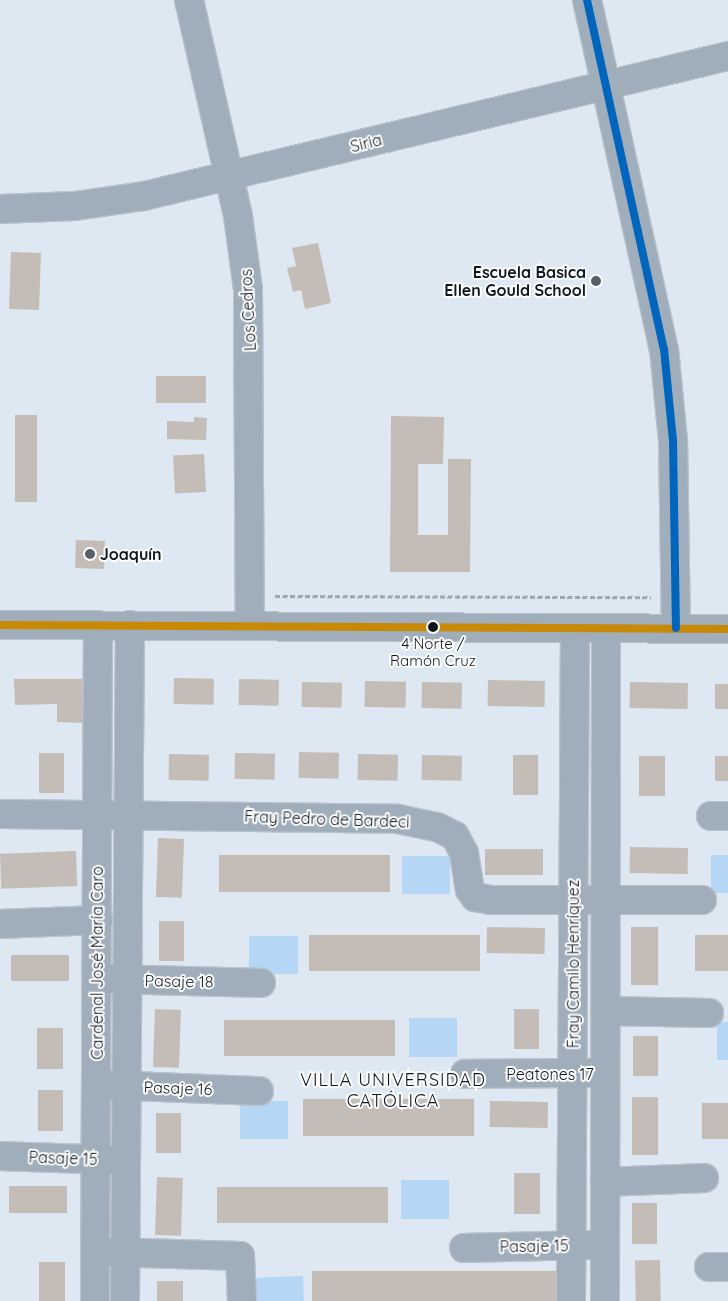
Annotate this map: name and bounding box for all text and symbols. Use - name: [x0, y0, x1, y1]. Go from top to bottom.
- street label: Siria: [348, 130, 384, 156]
- place label: Escuela Basica Ellen Gould School: [444, 262, 586, 300]
- street label: Los Cedros: [236, 268, 260, 352]
- marker: Escuela Basica Ellen Gould School: [590, 275, 602, 287]
- place label: Joaquín: [100, 544, 162, 564]
- marker: Joaquín: [84, 548, 96, 560]
- marker: 4 Norte / Ramón Cruz: [428, 622, 438, 632]
- place label: 4 Norte / Ramón Cruz: [390, 634, 476, 669]
- street label: Fray Pedro de Bardeci: [244, 807, 410, 831]
- street label: Cardenal José María Caro: [87, 866, 107, 1060]
- street label: Fray Camilo Henríquez: [563, 880, 583, 1048]
- street label: Pasaje 18: [144, 971, 214, 991]
- street label: Peatones 17: [506, 1064, 594, 1084]
- district label: VILLA UNIVERSIDAD CATÓLICA: [298, 1070, 488, 1112]
- street label: Pasaje 16: [143, 1077, 213, 1099]
- street label: Pasaje 15: [28, 1147, 98, 1169]
- street label: Pasaje 15: [499, 1236, 569, 1256]

